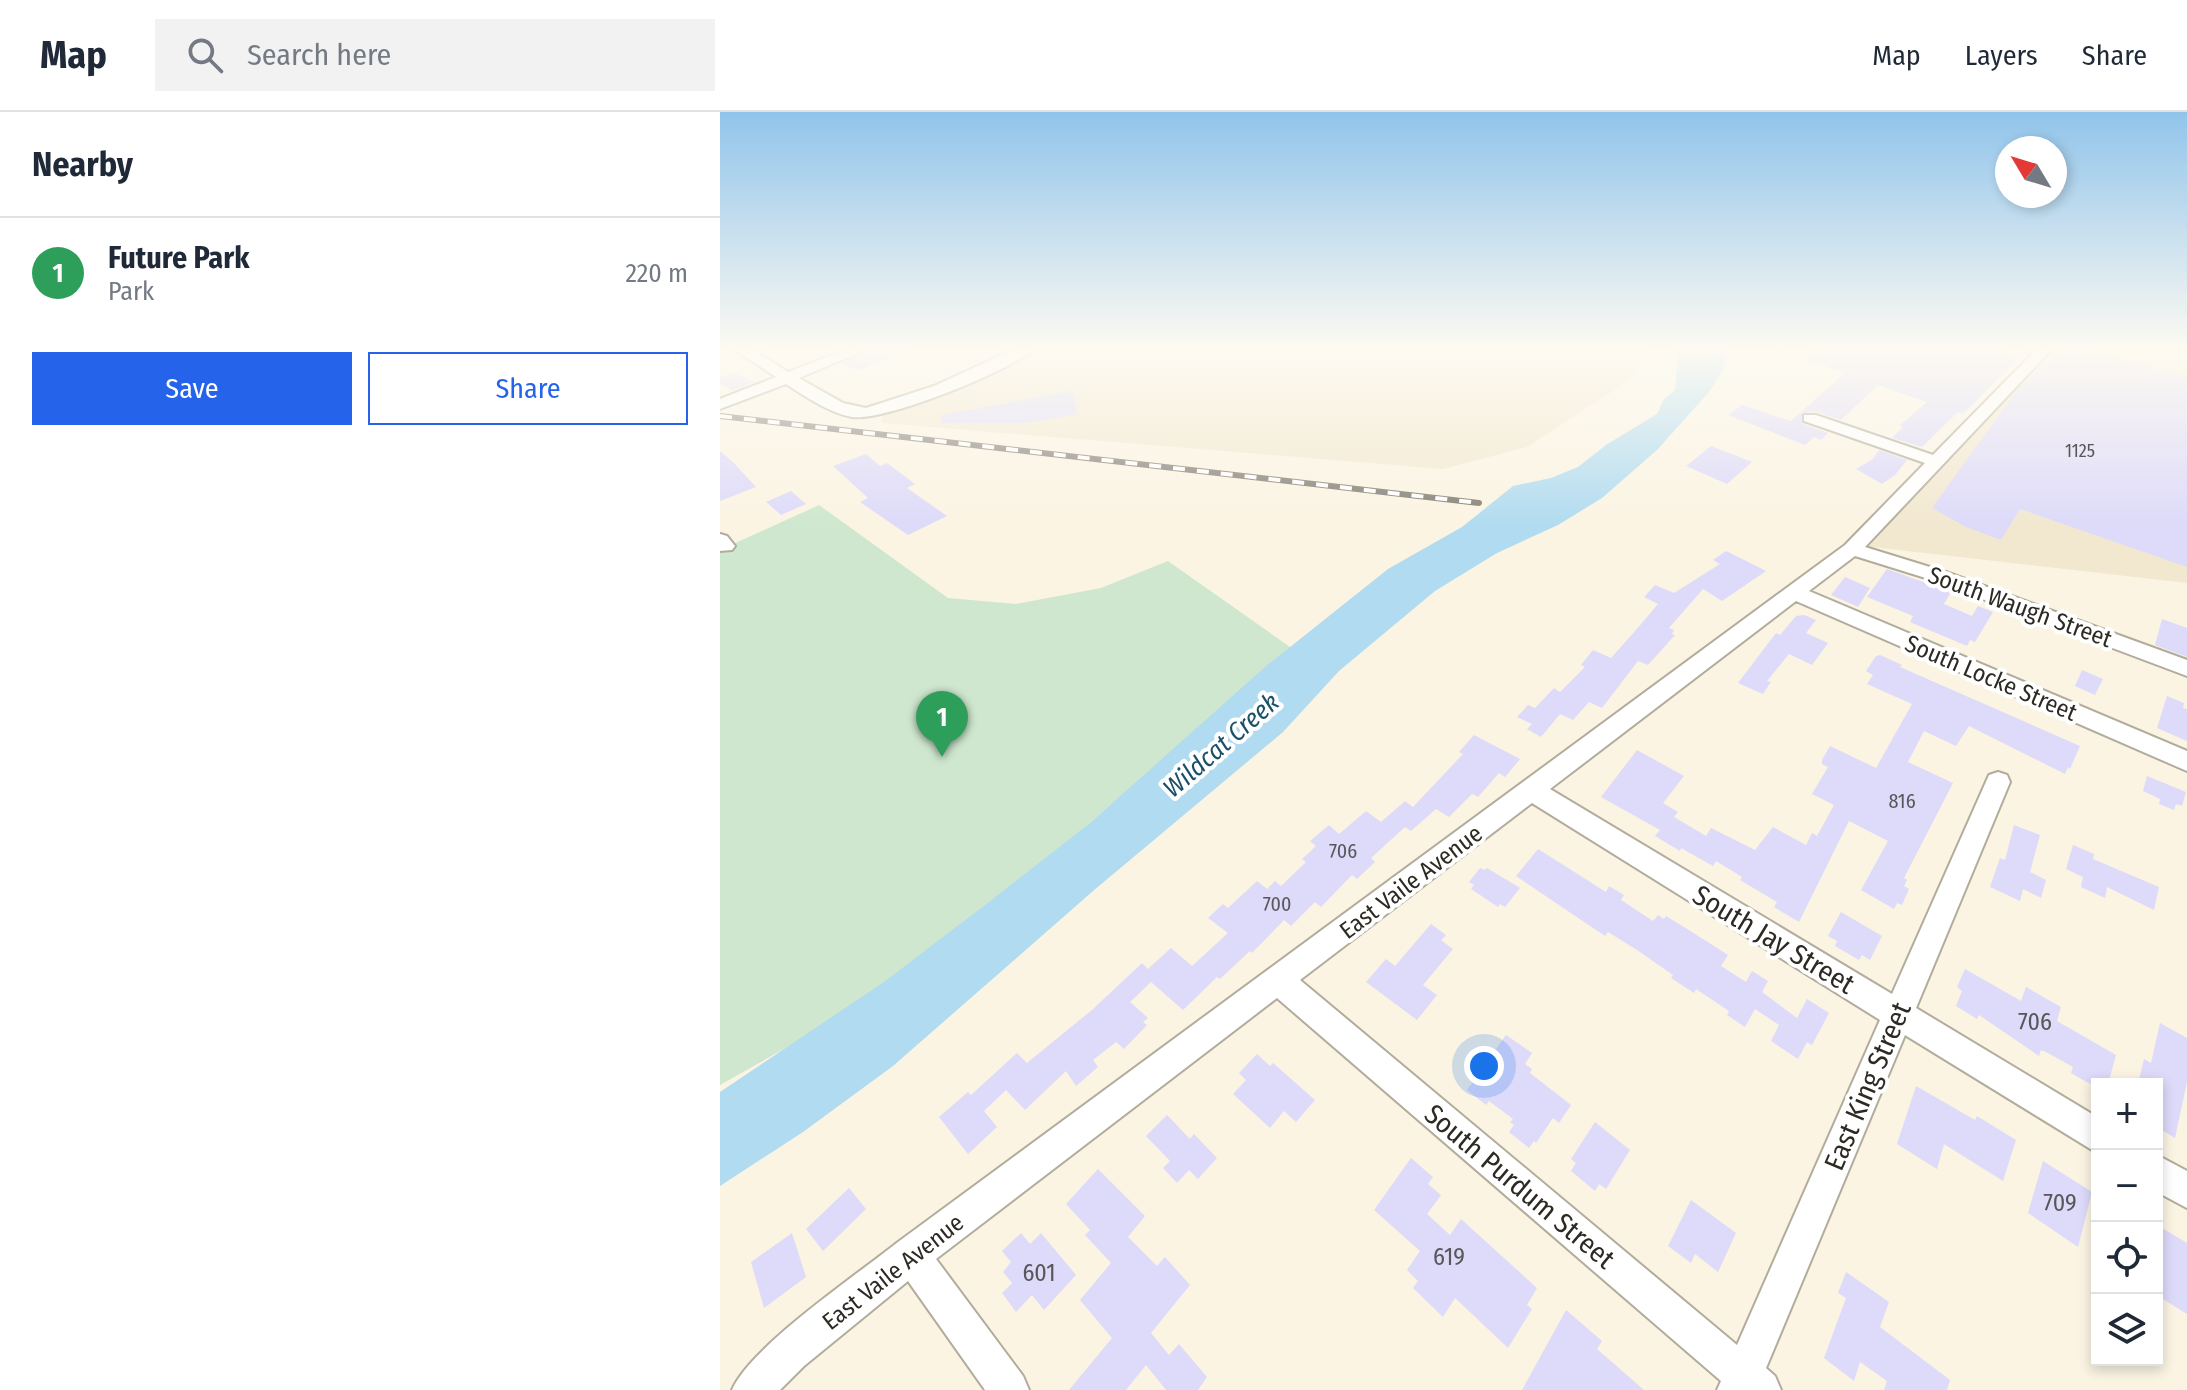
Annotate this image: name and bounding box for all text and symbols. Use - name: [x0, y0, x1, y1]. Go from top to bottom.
- search box: [155, 19, 715, 91]
- text: Map: [40, 32, 107, 78]
- icon: search: [183, 33, 227, 77]
- text: Search here: [247, 37, 391, 73]
- text: Map: [1872, 39, 1921, 72]
- text: Layers: [1965, 39, 2038, 72]
- text: Share: [2082, 39, 2147, 72]
- north arrow: [1995, 136, 2067, 208]
- text: Nearby: [32, 144, 133, 185]
- text: Future Park: [108, 240, 250, 276]
- text: 1: [53, 258, 64, 289]
- text: 220 m: [625, 258, 688, 289]
- text: Park: [108, 276, 154, 307]
- button: Save: [32, 352, 352, 425]
- button: Share: [368, 352, 688, 425]
- house number: 1125: [2065, 440, 2095, 462]
- street label: South Waugh Street: [1924, 561, 2116, 653]
- street label: South Locke Street: [1901, 629, 2081, 727]
- water label: Wildcat Creek: [1157, 687, 1286, 804]
- pin: 1: [916, 691, 968, 757]
- house number: 816: [1888, 789, 1916, 813]
- street label: East Vaile Avenue: [1334, 819, 1488, 945]
- house number: 706: [1329, 839, 1357, 863]
- street label: South Jay Street: [1687, 878, 1861, 1001]
- house number: 700: [1263, 892, 1291, 916]
- street label: East King Street: [1817, 996, 1918, 1175]
- house number: 706: [2018, 1008, 2052, 1036]
- your location: [1464, 1046, 1504, 1086]
- map controls: [2091, 1078, 2163, 1366]
- button: +: [2091, 1078, 2163, 1150]
- street label: South Purdum Street: [1418, 1097, 1622, 1276]
- button: −: [2091, 1150, 2163, 1222]
- house number: 709: [2043, 1189, 2077, 1217]
- street label: East Vaile Avenue: [817, 1208, 969, 1336]
- button: locate: [2091, 1222, 2163, 1294]
- house number: 619: [1433, 1243, 1465, 1271]
- house number: 601: [1022, 1259, 1056, 1287]
- button: layers: [2091, 1294, 2163, 1366]

